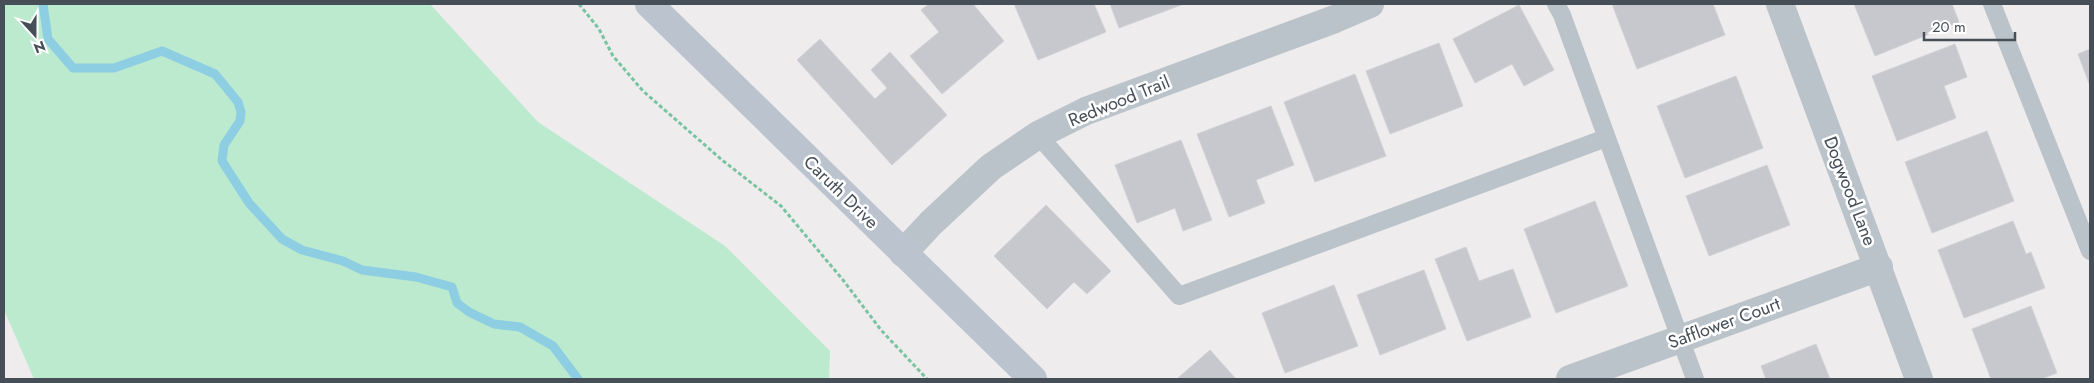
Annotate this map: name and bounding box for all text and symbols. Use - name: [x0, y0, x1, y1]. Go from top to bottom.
- north arrow: [10, 10, 60, 60]
- scale bar: [1924, 10, 2015, 42]
- text: 20 m: [1932, 16, 1966, 38]
- text: N: [31, 36, 48, 58]
- street label: Redwood Trail: [1064, 69, 1174, 133]
- street label: Dogwood Lane: [1817, 133, 1883, 249]
- street label: Caruth Drive: [798, 149, 884, 235]
- street label: Safflower Court: [1664, 290, 1784, 355]

